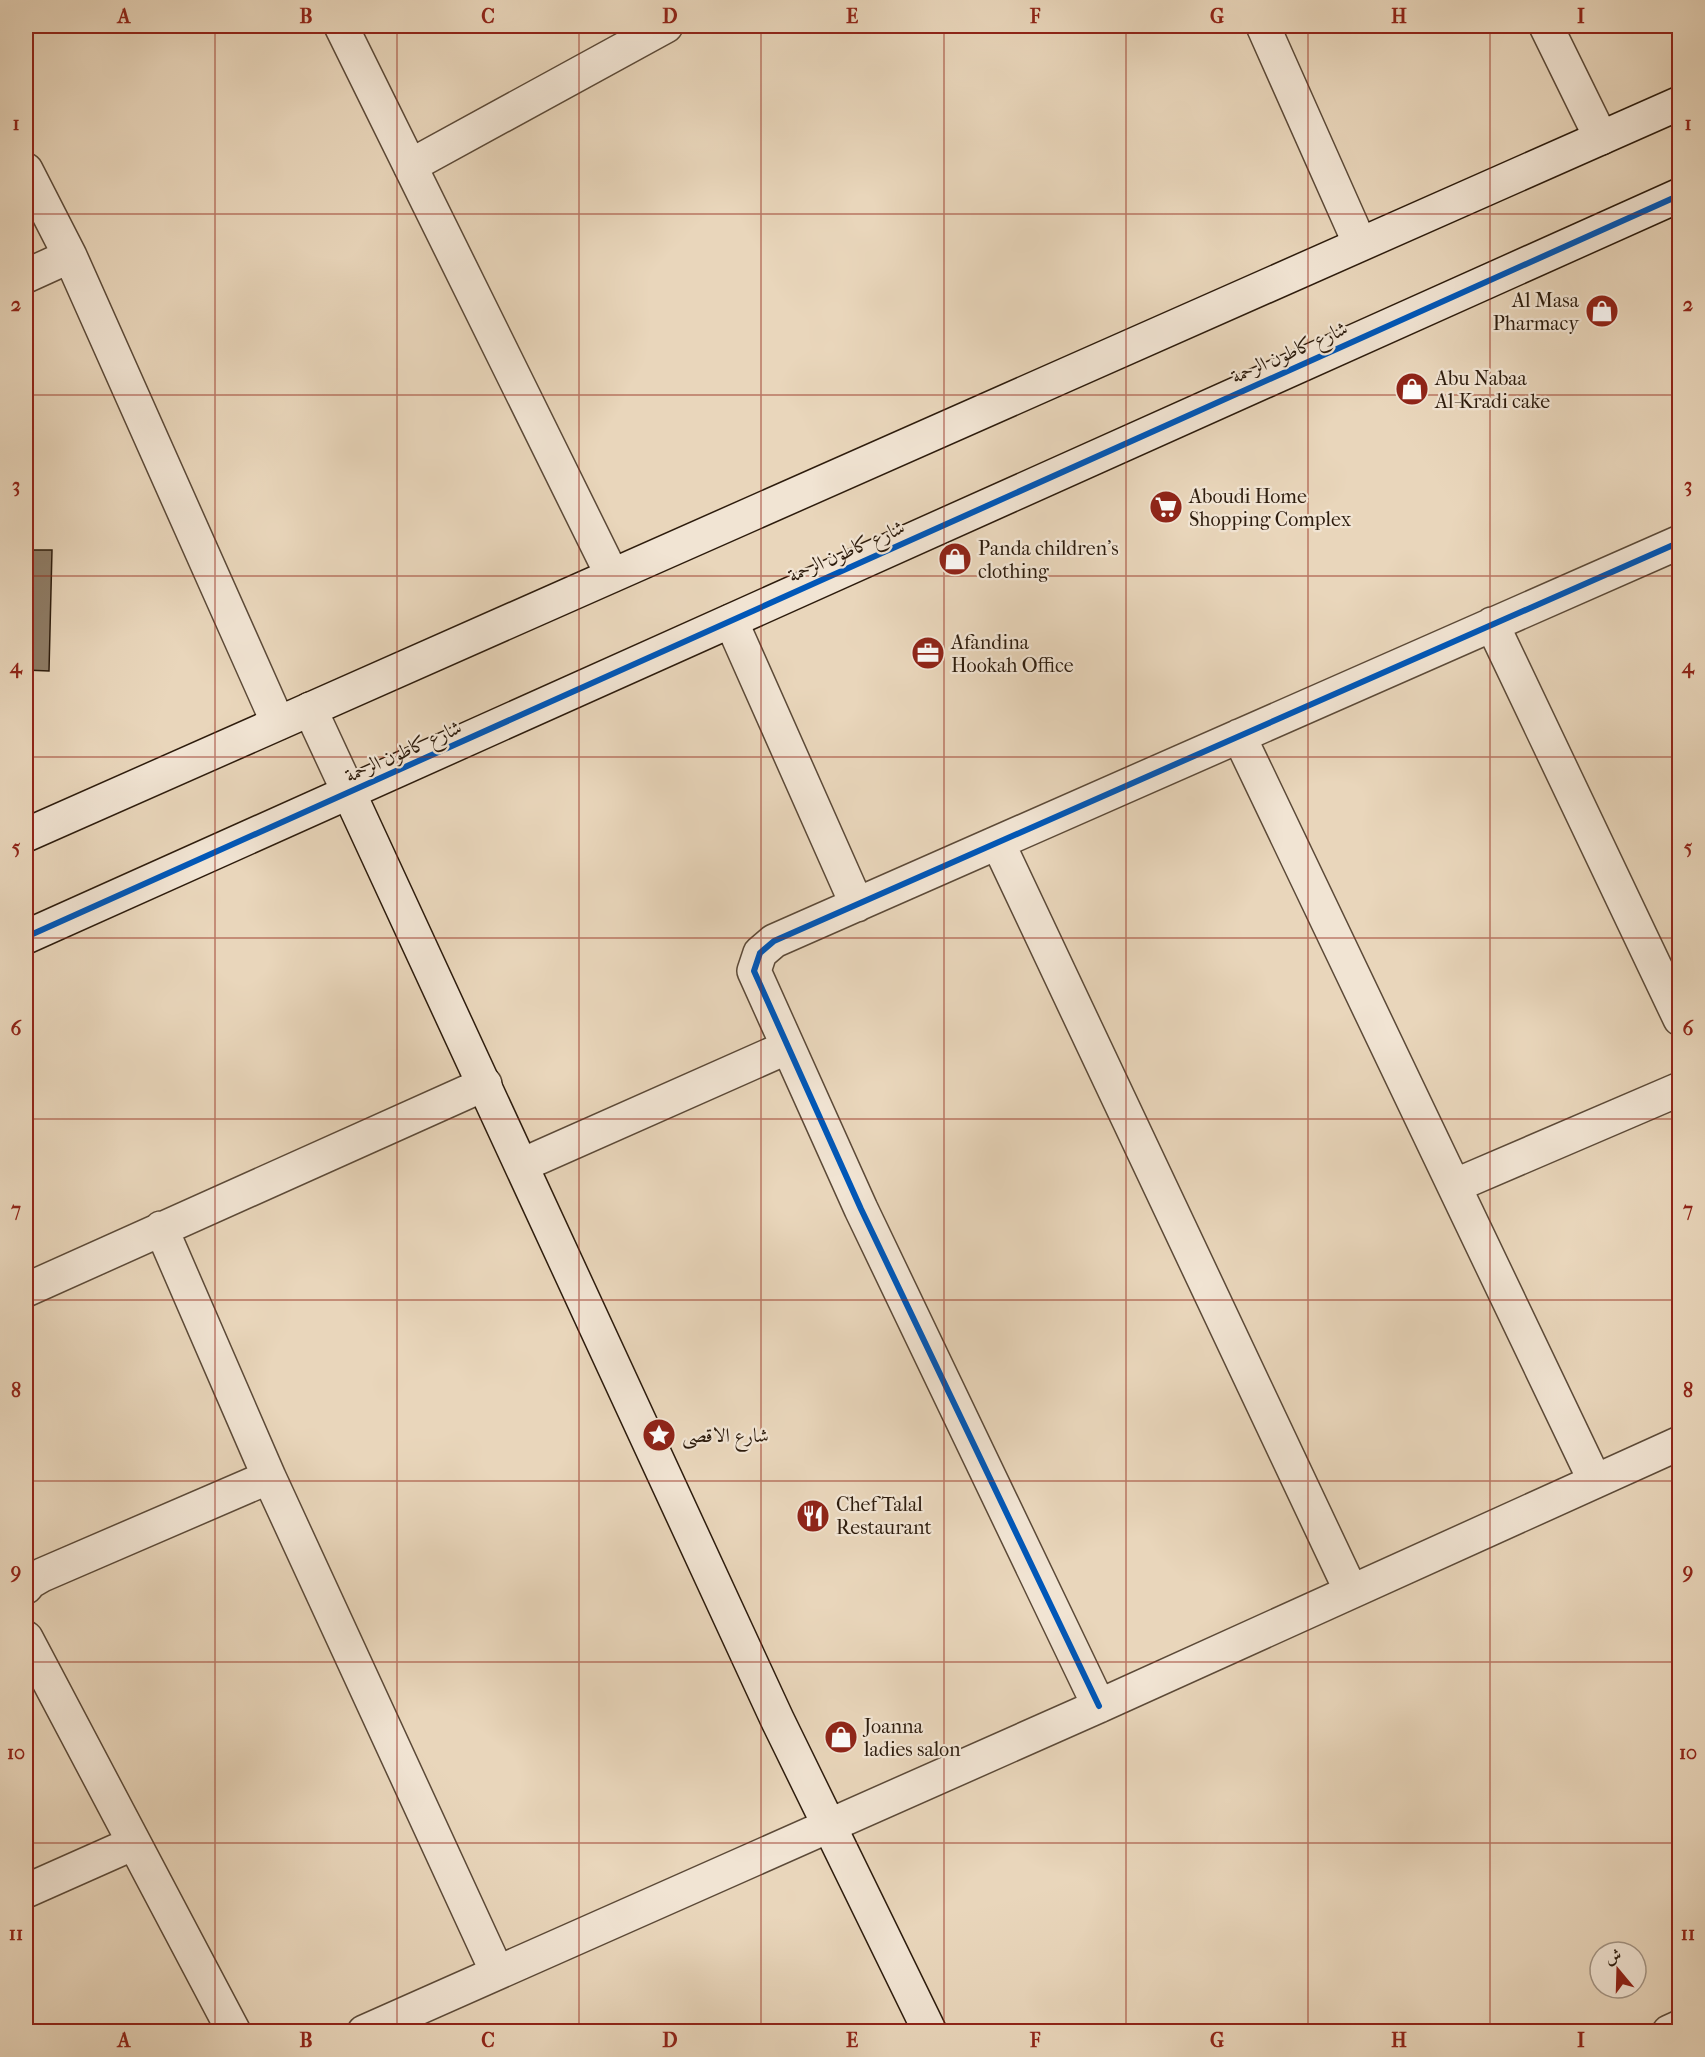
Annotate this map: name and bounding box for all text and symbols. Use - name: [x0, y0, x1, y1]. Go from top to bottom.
- text: A: [116, 5, 132, 28]
- text: B: [299, 5, 313, 28]
- text: C: [481, 5, 495, 28]
- text: D: [662, 5, 678, 28]
- text: E: [846, 5, 858, 28]
- text: F: [1029, 5, 1041, 28]
- text: G: [1210, 5, 1224, 28]
- text: H: [1391, 5, 1407, 28]
- text: I: [1577, 5, 1585, 28]
- text: 1: [12, 112, 20, 135]
- text: 1: [1684, 112, 1692, 135]
- place label: Al Masa Pharmacy: [1493, 289, 1580, 335]
- text: 2: [11, 293, 21, 316]
- shop icon: Al Masa Pharmacy: [1584, 293, 1620, 329]
- text: 2: [1683, 293, 1693, 316]
- street label: شارع كاطون الرحمة: [1227, 317, 1353, 394]
- place label: Abu Nabaa Al-Kradi cake: [1434, 367, 1550, 413]
- shop icon: Abu Nabaa Al-Kradi cake: [1394, 371, 1430, 407]
- text: 3: [12, 474, 20, 497]
- text: 3: [1684, 474, 1692, 497]
- place label: Aboudi Home Shopping Complex: [1188, 485, 1352, 531]
- supermarket icon: Aboudi Home Shopping Complex: [1148, 489, 1184, 525]
- street label: شارع كاطون الرحمة: [784, 516, 910, 593]
- place label: Panda children's clothing: [978, 537, 1119, 583]
- shop icon: Panda children's clothing: [937, 541, 973, 577]
- place label: Afandina Hookah Office: [950, 631, 1074, 677]
- office icon: Afandina Hookah Office: [910, 635, 946, 671]
- text: 4: [9, 655, 23, 679]
- text: 4: [1681, 655, 1695, 679]
- street label: شارع كاطون الرحمة: [341, 716, 467, 793]
- text: 5: [12, 836, 21, 859]
- text: 5: [1684, 836, 1693, 859]
- text: 6: [11, 1017, 23, 1040]
- text: 6: [1683, 1017, 1695, 1040]
- text: 7: [10, 1198, 21, 1221]
- text: 7: [1682, 1198, 1693, 1221]
- text: 8: [11, 1379, 21, 1402]
- text: 8: [1683, 1379, 1693, 1402]
- place icon: شارع الاقصى: [641, 1417, 677, 1453]
- place label: شارع الاقصى: [682, 1424, 769, 1453]
- place label: Chef Talal Restaurant: [836, 1493, 932, 1539]
- restaurant icon: Chef Talal Restaurant: [795, 1498, 831, 1534]
- text: 9: [10, 1560, 21, 1583]
- text: 9: [1682, 1560, 1693, 1583]
- place label: Joanna ladies salon: [862, 1715, 961, 1761]
- shop icon: Joanna ladies salon: [823, 1719, 859, 1755]
- text: 10: [7, 1741, 25, 1764]
- text: 10: [1679, 1741, 1697, 1764]
- text: 11: [9, 1922, 23, 1945]
- text: 11: [1681, 1922, 1695, 1945]
- north arrow: [1588, 1940, 1648, 2000]
- text: ش: [1603, 1945, 1624, 1968]
- text: A: [116, 2029, 132, 2052]
- text: B: [299, 2029, 313, 2052]
- text: C: [481, 2029, 495, 2052]
- text: D: [662, 2029, 678, 2052]
- text: E: [846, 2029, 858, 2052]
- text: F: [1029, 2029, 1041, 2052]
- text: G: [1210, 2029, 1224, 2052]
- text: H: [1391, 2029, 1407, 2052]
- text: I: [1577, 2029, 1585, 2052]

